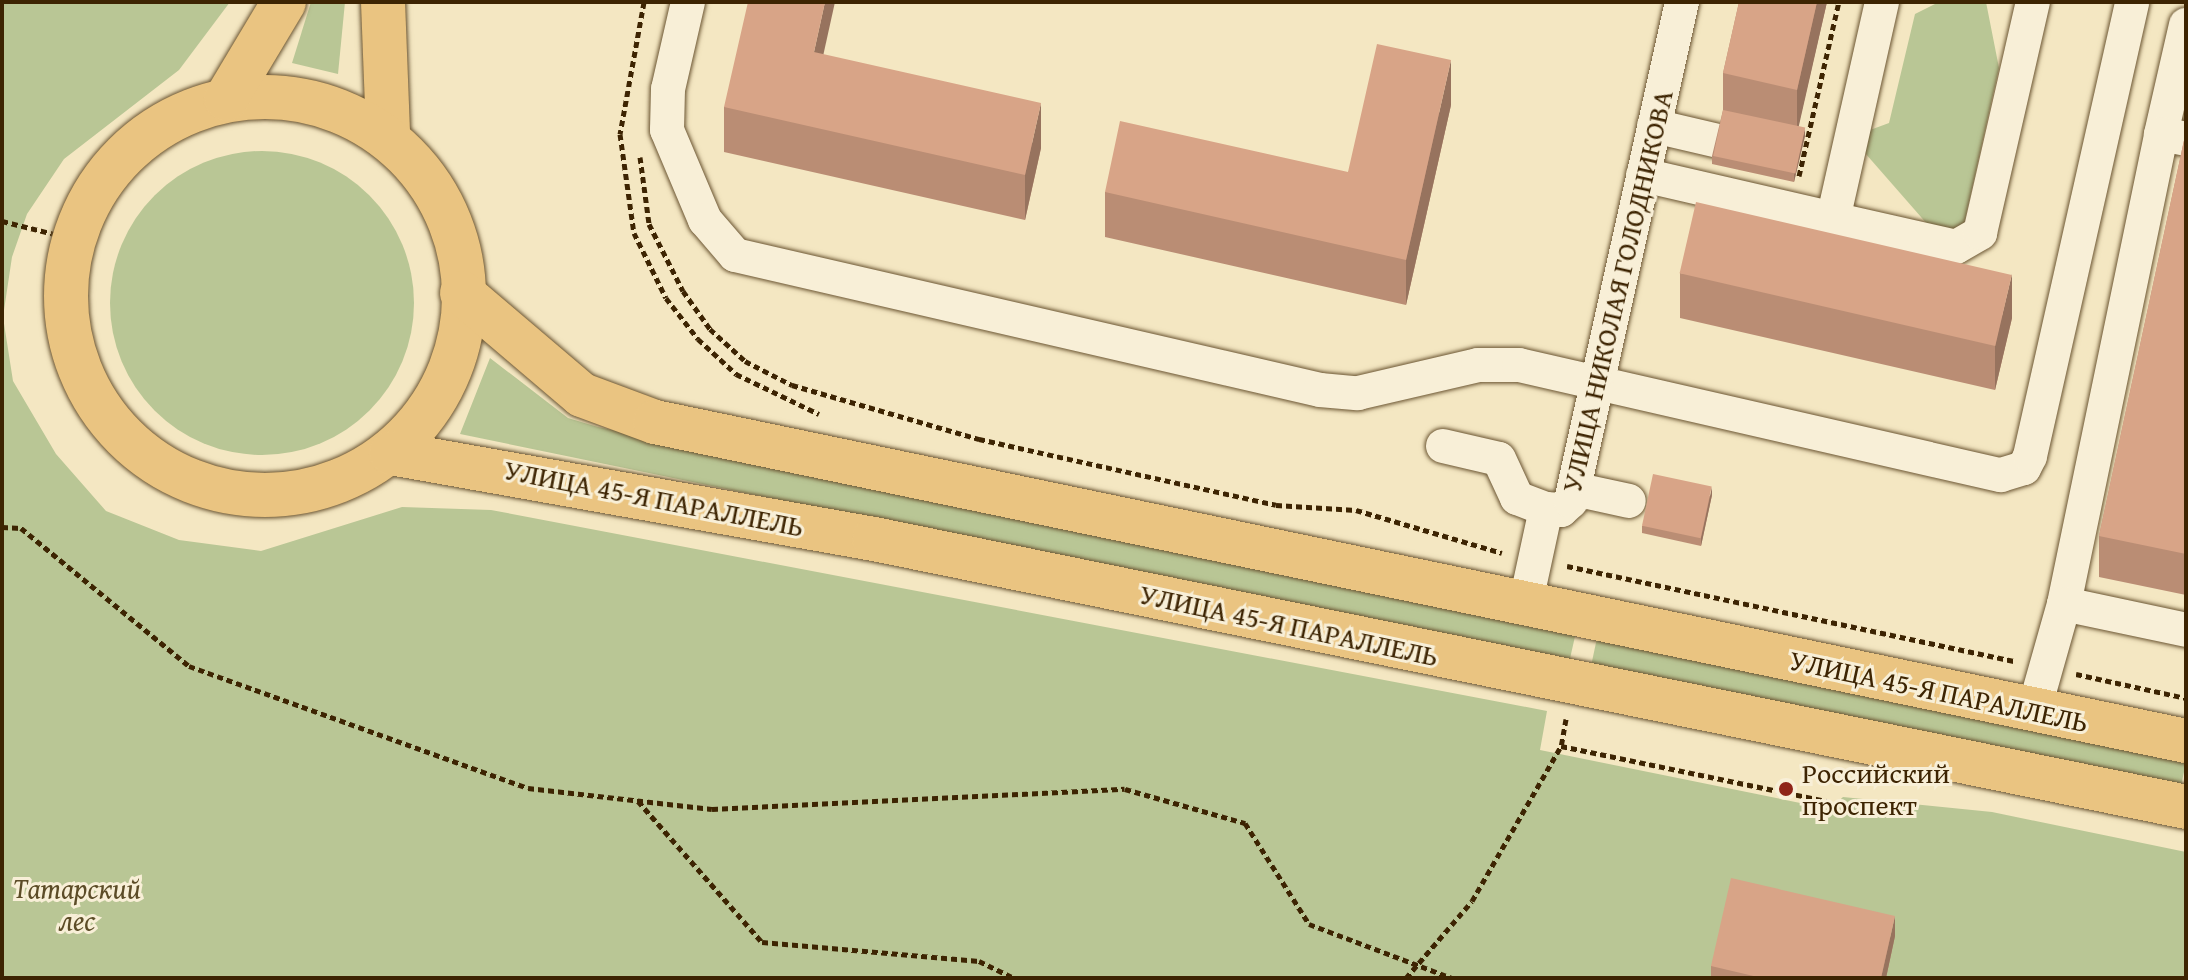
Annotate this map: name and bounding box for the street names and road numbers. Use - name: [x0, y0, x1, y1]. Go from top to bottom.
- street label: УЛИЦА НИКОЛАЯ ГОЛОДНИКОВА: [1554, 87, 1680, 495]
- street label: УЛИЦА 45-Я ПАРАЛЛЕЛЬ: [501, 452, 807, 544]
- street label: УЛИЦА 45-Я ПАРАЛЛЕЛЬ: [1137, 577, 1441, 673]
- street label: УЛИЦА 45-Я ПАРАЛЛЕЛЬ: [1787, 643, 2091, 739]

